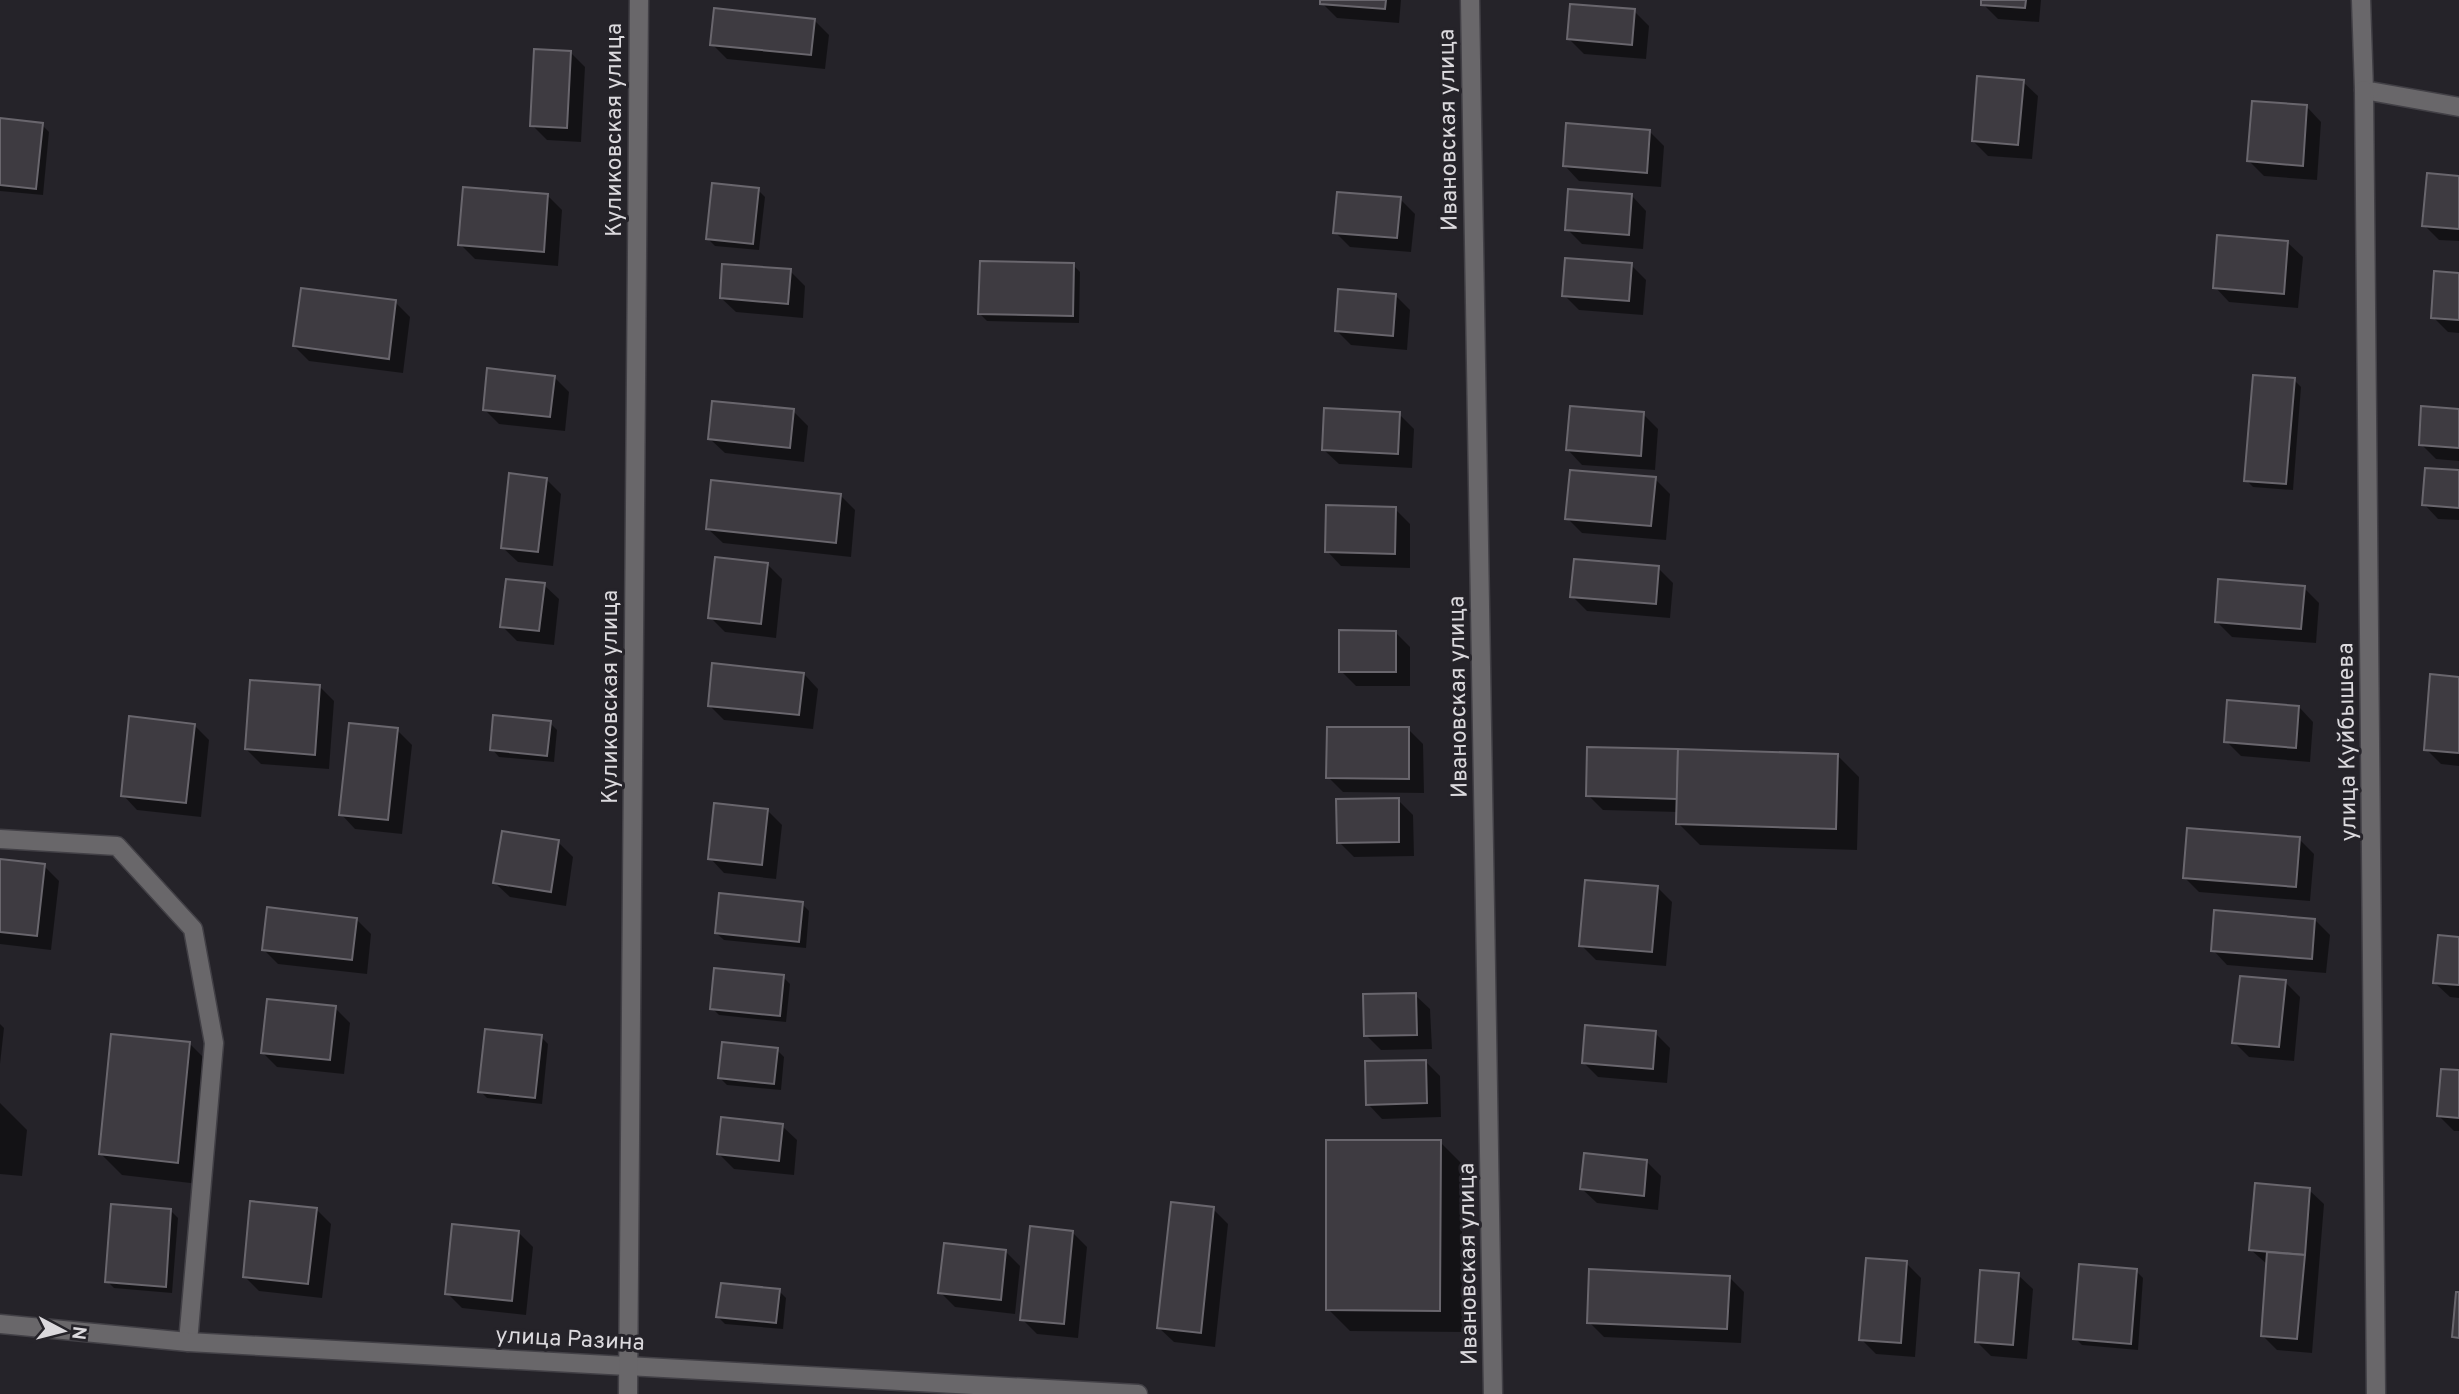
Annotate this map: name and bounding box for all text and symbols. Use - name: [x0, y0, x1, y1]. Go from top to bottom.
- street label: Куликовская улица: [601, 23, 630, 237]
- street label: Ивановская улица: [1433, 29, 1466, 231]
- street label: Куликовская улица: [597, 590, 626, 804]
- street label: Ивановская улица: [1443, 596, 1476, 798]
- street label: улица Куйбышева: [2332, 642, 2365, 842]
- street label: Ивановская улица: [1453, 1163, 1486, 1365]
- north arrow: [28, 1296, 98, 1366]
- street label: улица Разина: [494, 1322, 645, 1359]
- text: N: [65, 1325, 91, 1341]

